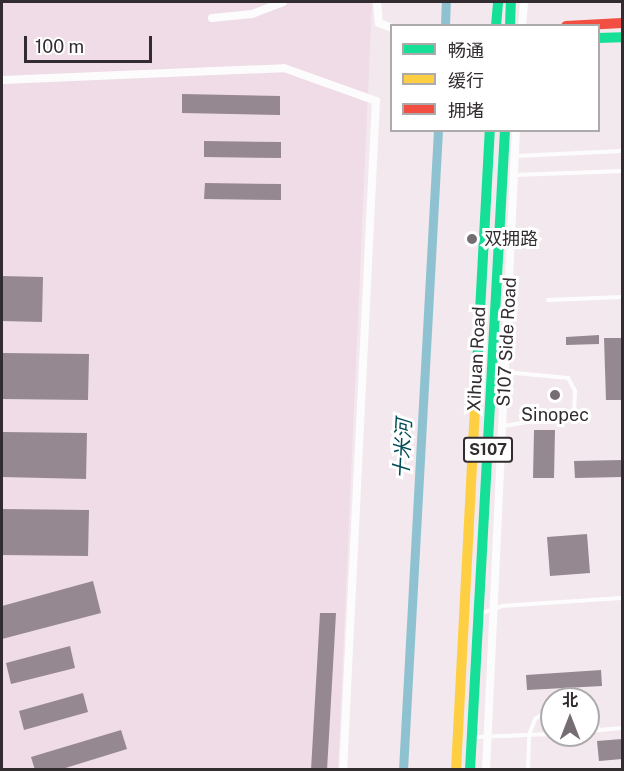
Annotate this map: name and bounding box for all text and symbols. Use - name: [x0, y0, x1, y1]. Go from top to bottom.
- scale bar: [27, 24, 154, 62]
- legend: [390, 24, 600, 132]
- text: 100 m: [35, 36, 84, 57]
- text: 畅通: [448, 40, 484, 61]
- text: 缓行: [448, 70, 484, 91]
- text: 拥堵: [448, 100, 484, 121]
- place label: 双拥路: [484, 228, 538, 250]
- marker: 双拥路: [465, 232, 479, 246]
- street label: S107 Side Road: [493, 277, 521, 407]
- street label: Xihuan Road: [463, 306, 491, 412]
- marker: Sinopec: [548, 388, 562, 402]
- place label: Sinopec: [521, 404, 589, 426]
- water label: 十米河: [389, 418, 417, 480]
- road number: S107: [462, 437, 514, 463]
- north arrow: [540, 687, 600, 747]
- text: 北: [562, 691, 578, 710]

